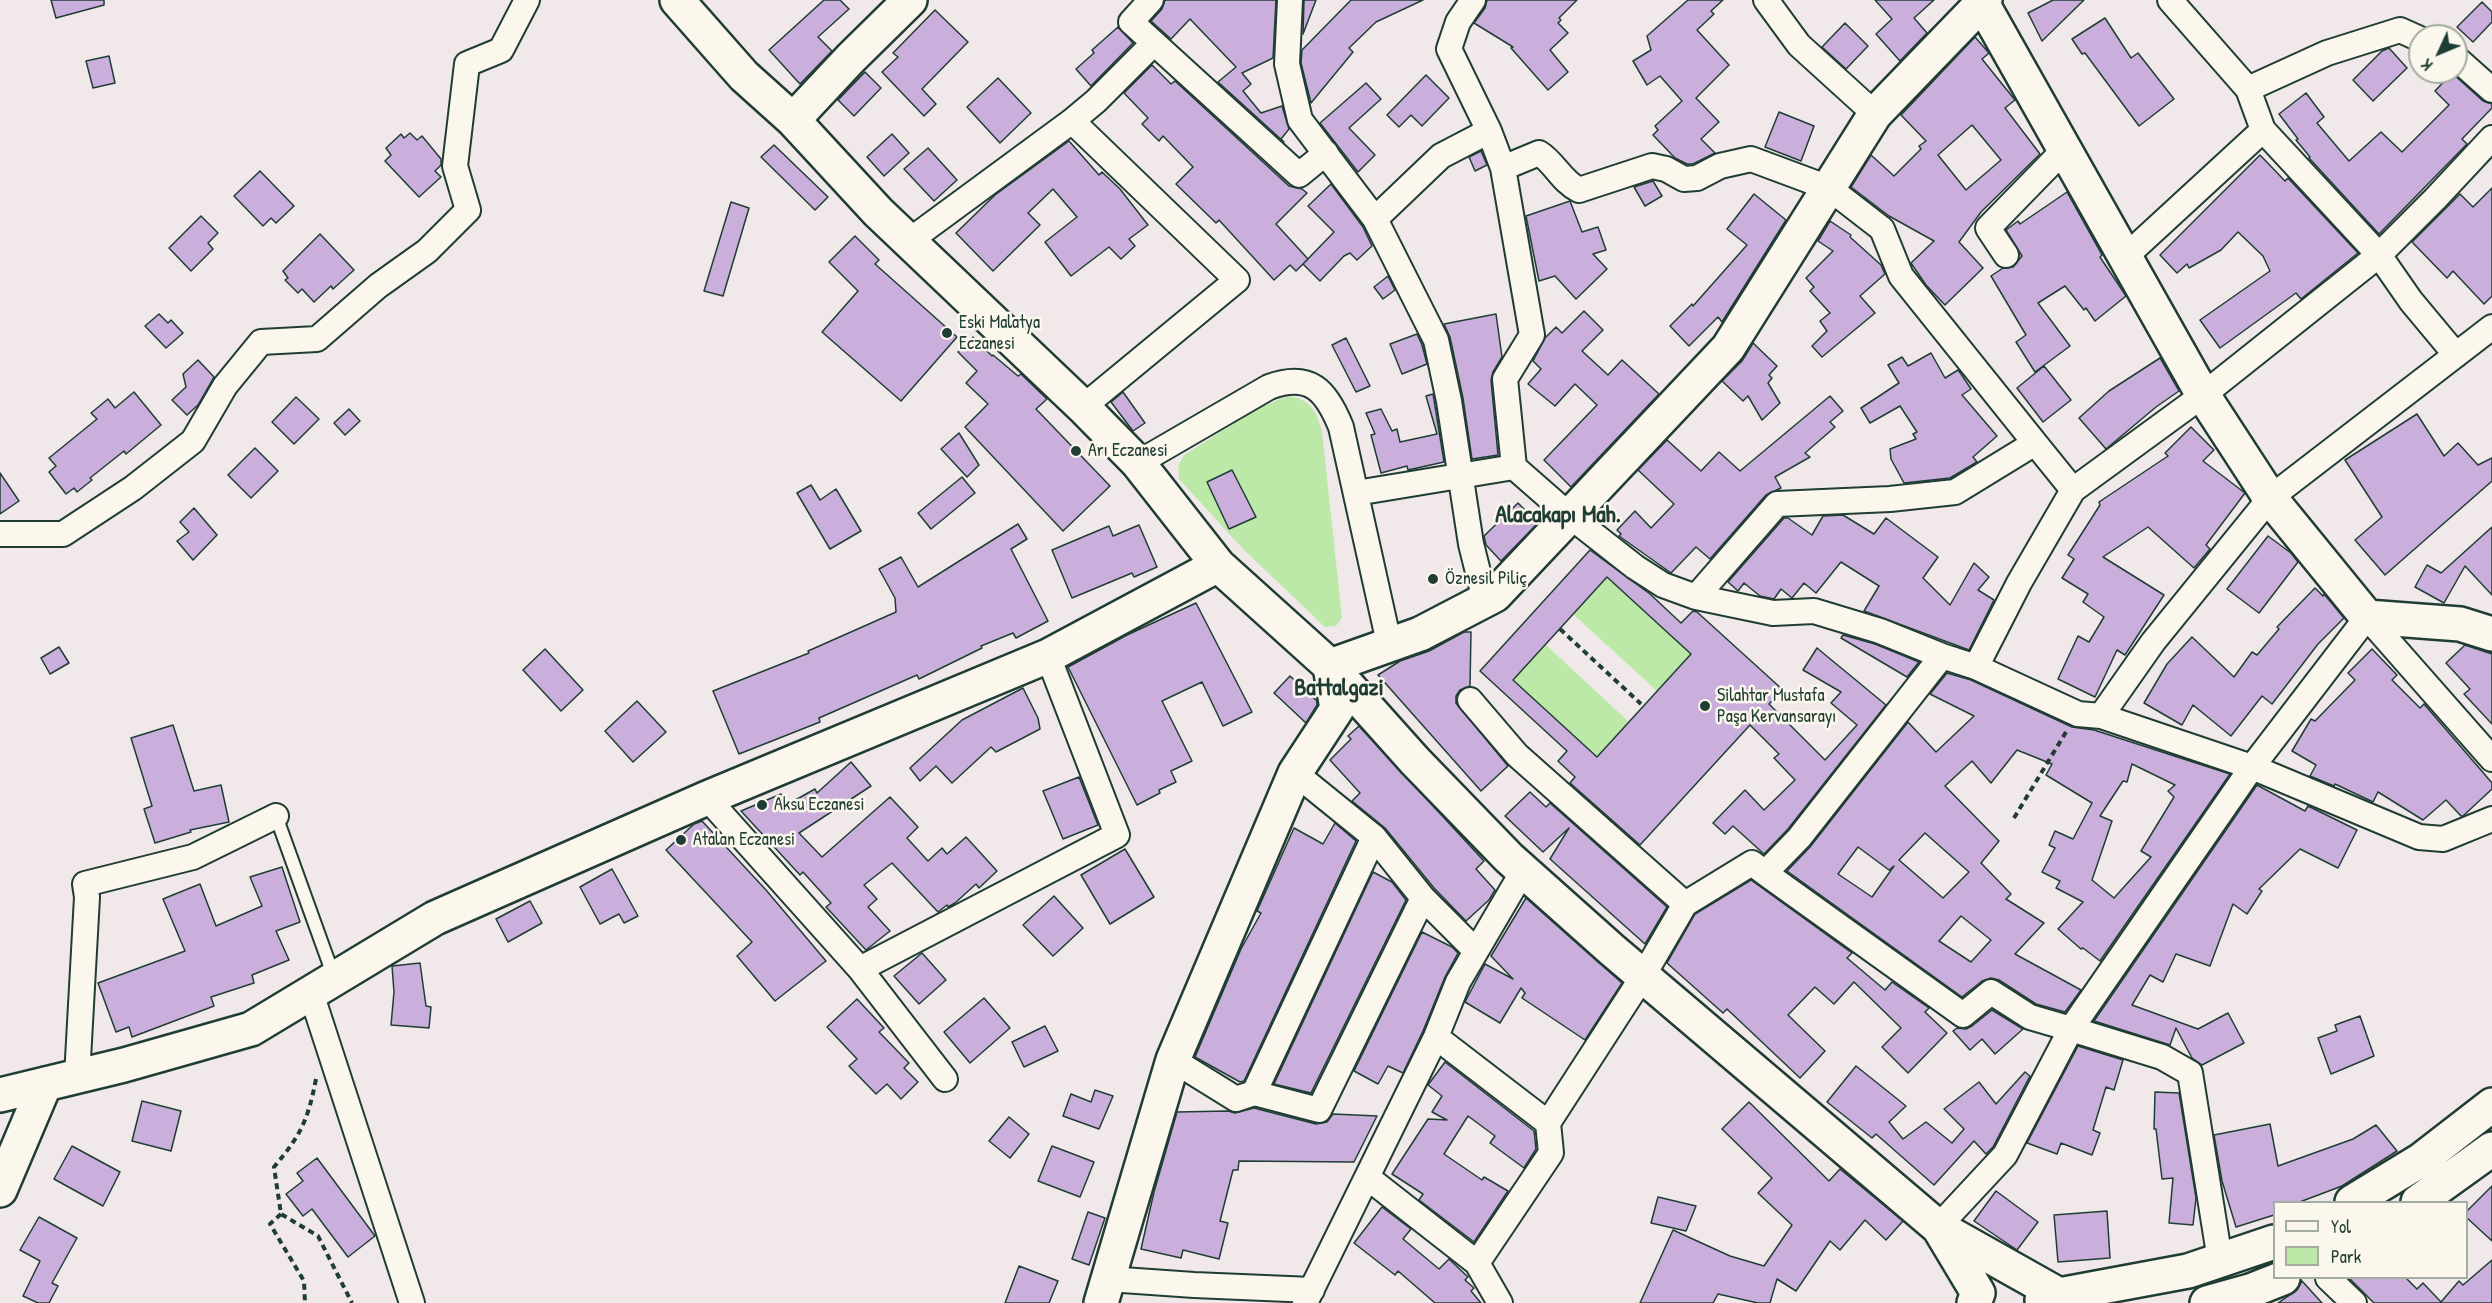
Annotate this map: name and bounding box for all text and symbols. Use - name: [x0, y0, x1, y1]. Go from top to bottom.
- north arrow: [2408, 24, 2468, 84]
- text: K: [2416, 54, 2437, 76]
- place label: Eski Malatya Eczanesi: [959, 312, 1040, 354]
- marker: Eski Malatya Eczanesi: [940, 326, 954, 340]
- place label: Arı Eczanesi: [1088, 440, 1168, 462]
- marker: Arı Eczanesi: [1069, 444, 1083, 458]
- district label: Alacakapı Mah.: [1495, 502, 1621, 530]
- place label: Öznesil Piliç: [1445, 568, 1526, 590]
- marker: Öznesil Piliç: [1426, 572, 1440, 586]
- district label: Battalgazi: [1294, 675, 1384, 703]
- place label: Silahtar Mustafa Paşa Kervansarayı: [1717, 685, 1836, 728]
- marker: Silahtar Mustafa Paşa Kervansarayı: [1698, 699, 1712, 713]
- place label: Aksu Eczanesi: [774, 794, 864, 816]
- marker: Aksu Eczanesi: [755, 798, 769, 812]
- place label: Atalan Eczanesi: [693, 829, 795, 851]
- marker: Atalan Eczanesi: [674, 833, 688, 847]
- legend: [2273, 1201, 2468, 1279]
- text: Yol: [2331, 1214, 2351, 1239]
- text: Park: [2331, 1244, 2361, 1269]

